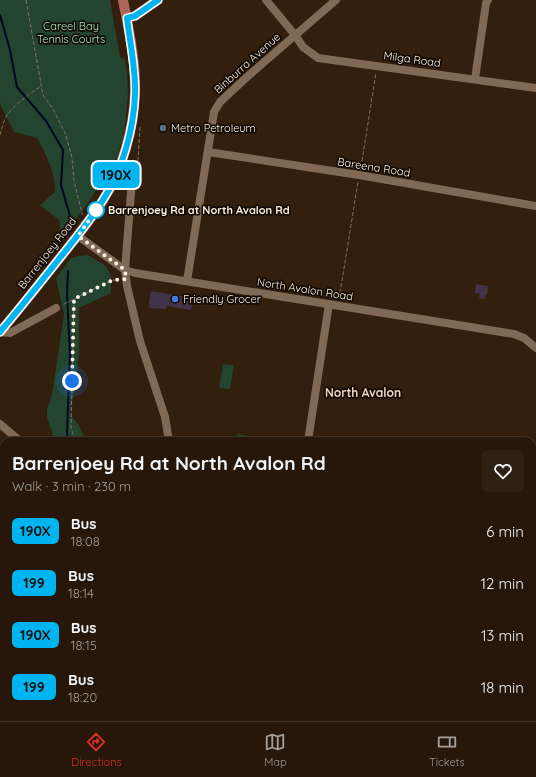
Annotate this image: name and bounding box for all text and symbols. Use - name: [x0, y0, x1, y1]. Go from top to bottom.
- park label: Careel Bay Tennis Courts: [37, 19, 105, 46]
- street label: Binburra Avenue: [211, 30, 283, 96]
- street label: Milga Road: [382, 48, 442, 70]
- place label: Metro Petroleum: [171, 121, 256, 135]
- marker: Metro Petroleum: [158, 123, 168, 133]
- street label: Bareena Road: [337, 154, 411, 180]
- line badge: 190X: [88, 162, 144, 188]
- text: 190X: [101, 166, 131, 184]
- marker: Barrenjoey Rd at North Avalon Rd: [87, 201, 105, 219]
- place label: Barrenjoey Rd at North Avalon Rd: [108, 203, 290, 217]
- street label: Barrenjoey Road: [15, 214, 79, 292]
- street label: North Avalon Road: [256, 275, 354, 303]
- place label: Friendly Grocer: [183, 292, 262, 306]
- marker: Friendly Grocer: [170, 294, 180, 304]
- your location: [62, 371, 82, 391]
- district label: North Avalon: [325, 385, 401, 400]
- button: heart: [482, 450, 524, 492]
- text: Barrenjoey Rd at North Avalon Rd: [12, 451, 326, 475]
- text: Walk · 3 min · 230 m: [12, 478, 131, 494]
- text: Bus: [71, 514, 97, 533]
- text: 190X: [20, 522, 51, 540]
- text: 6 min: [486, 522, 524, 541]
- text: 18:08: [71, 533, 100, 549]
- text: Bus: [68, 566, 94, 585]
- text: 199: [23, 574, 45, 592]
- text: 12 min: [480, 574, 524, 593]
- text: 18:14: [68, 585, 94, 601]
- text: Bus: [71, 618, 97, 637]
- text: 190X: [20, 626, 51, 644]
- text: 13 min: [481, 626, 524, 645]
- text: 18:15: [71, 637, 97, 653]
- text: Bus: [68, 670, 94, 689]
- text: 199: [23, 678, 45, 696]
- text: 18 min: [481, 678, 524, 697]
- text: 18:20: [68, 689, 97, 705]
- tab: Directions: [71, 731, 122, 769]
- tab: Map: [264, 731, 287, 769]
- tab: Tickets: [429, 731, 465, 769]

